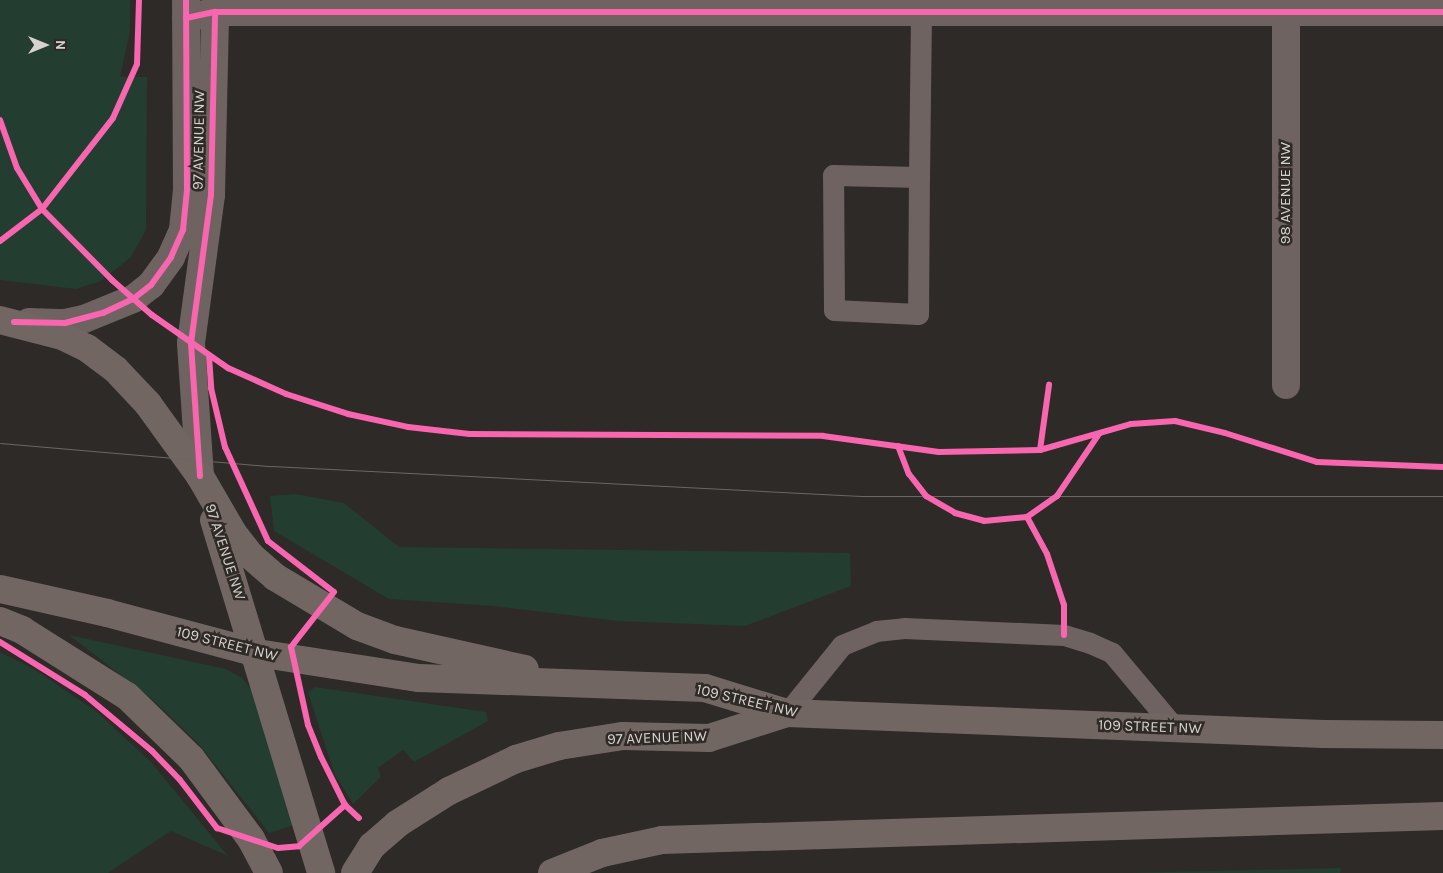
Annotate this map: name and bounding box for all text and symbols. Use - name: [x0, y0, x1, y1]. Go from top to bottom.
- north arrow: [20, 20, 70, 70]
- text: N: [52, 40, 69, 50]
- street label: 97 AVENUE NW: [189, 90, 209, 190]
- street label: 98 AVENUE NW: [1277, 142, 1295, 244]
- street label: 97 AVENUE NW: [201, 502, 249, 602]
- street label: 109 STREET NW: [175, 623, 279, 665]
- street label: 109 STREET NW: [695, 681, 799, 721]
- street label: 109 STREET NW: [1098, 716, 1202, 738]
- street label: 97 AVENUE NW: [607, 727, 707, 749]

